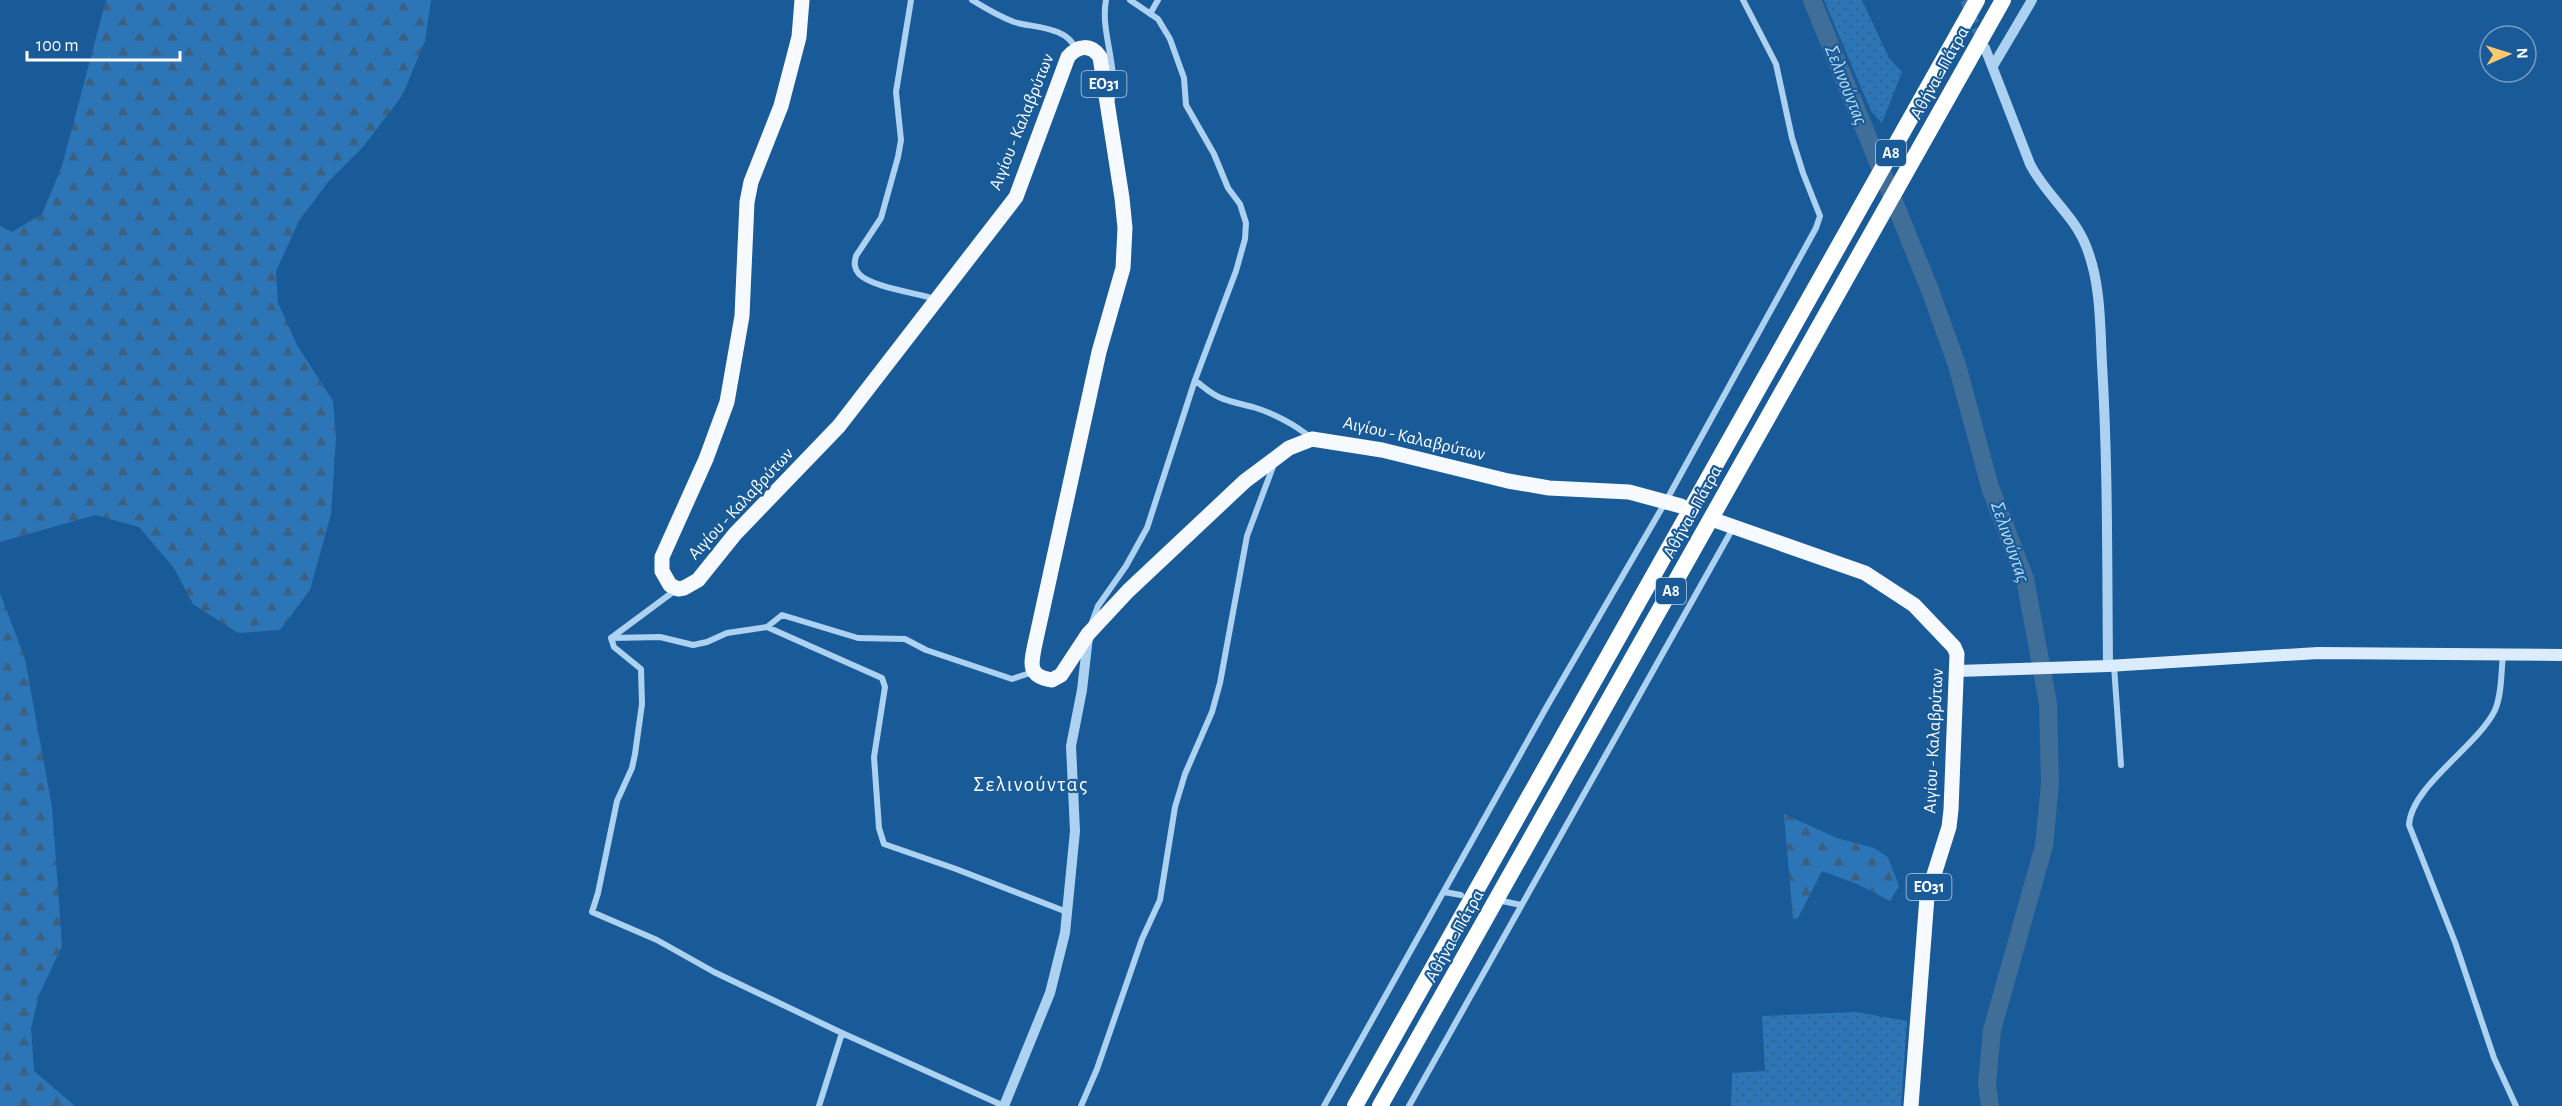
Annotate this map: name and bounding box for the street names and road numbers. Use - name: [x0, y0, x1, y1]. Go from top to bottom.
- street label: Αθήνα - Πάτρα: [1907, 24, 1973, 122]
- street label: Αιγίου - Καλαβρύτων: [986, 51, 1058, 193]
- road number: ΕΟ31: [1082, 71, 1126, 97]
- road number: Α8: [1876, 140, 1906, 166]
- street label: Αιγίου - Καλαβρύτων: [1341, 413, 1487, 464]
- street label: Αιγίου - Καλαβρύτων: [684, 444, 797, 563]
- street label: Αθήνα - Πάτρα: [1660, 463, 1726, 561]
- road number: Α8: [1656, 578, 1686, 604]
- street label: Αιγίου - Καλαβρύτων: [1920, 668, 1947, 814]
- road number: ΕΟ31: [1906, 874, 1952, 900]
- street label: Αθήνα - Πάτρα: [1422, 887, 1488, 985]

